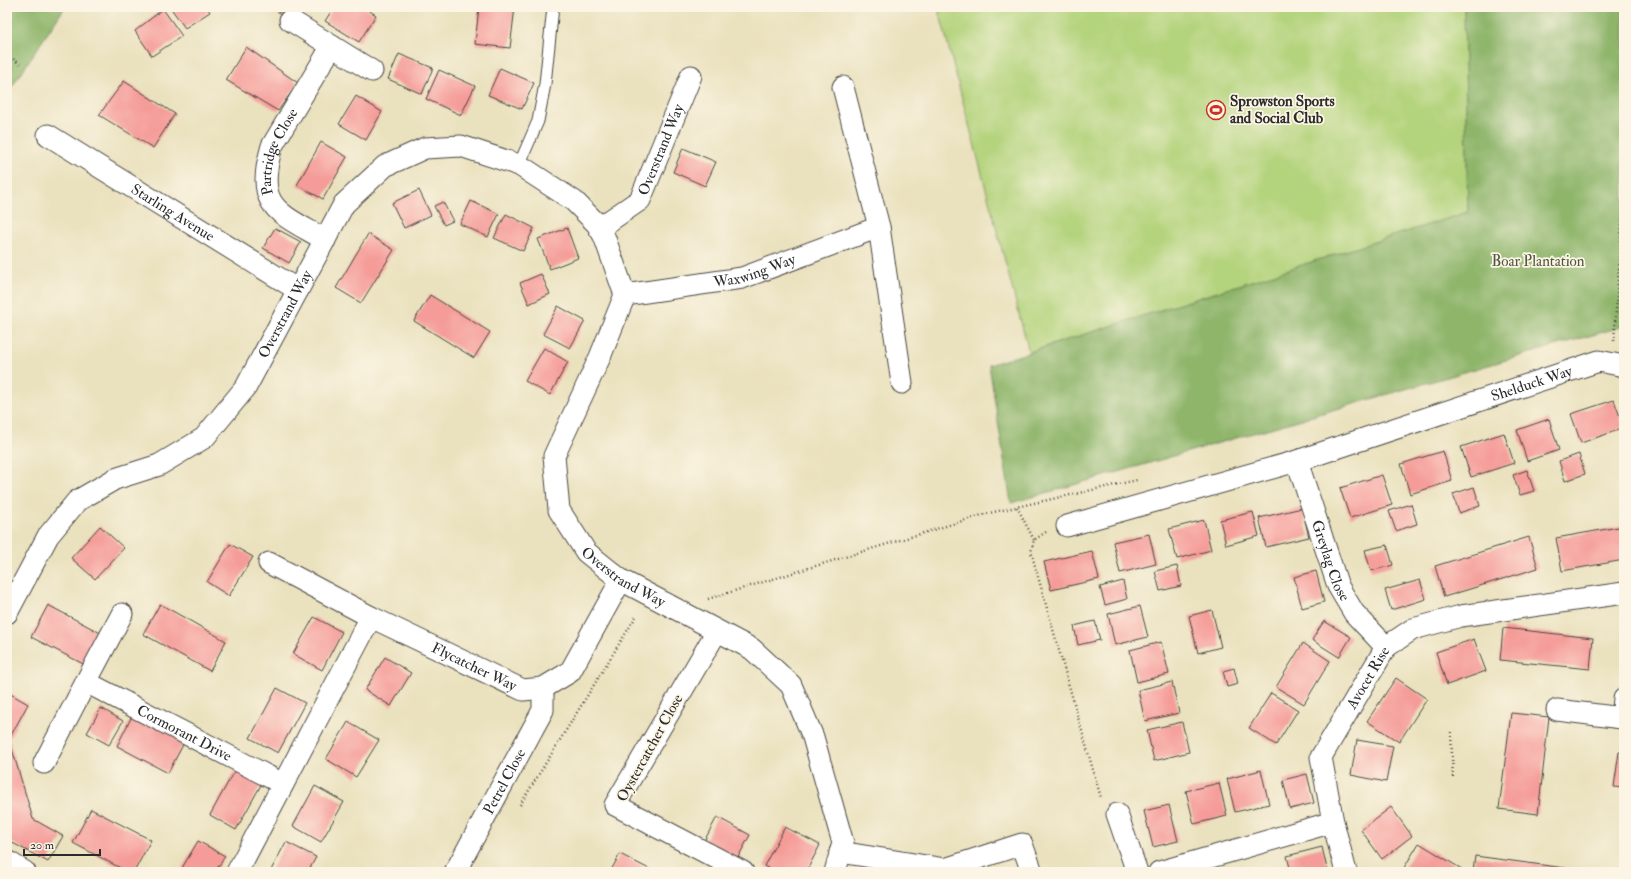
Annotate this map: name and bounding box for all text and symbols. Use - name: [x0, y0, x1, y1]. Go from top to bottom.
- place label: Sprowston Sports and Social Club: [1230, 92, 1335, 128]
- sports icon: Sprowston Sports and Social Club: [1205, 99, 1227, 121]
- street label: Overstrand Way: [633, 101, 688, 198]
- street label: Partridge Close: [256, 105, 302, 197]
- street label: Starling Avenue: [128, 179, 218, 245]
- street label: Waxwing Way: [711, 249, 798, 292]
- park label: Boar Plantation: [1491, 252, 1585, 271]
- street label: Overstrand Way: [254, 266, 317, 361]
- street label: Shelduck Way: [1488, 361, 1575, 406]
- street label: Greylag Close: [1307, 517, 1354, 605]
- street label: Overstrand Way: [578, 543, 669, 611]
- street label: Flycatcher Way: [429, 638, 520, 695]
- street label: Avocet Rise: [1342, 643, 1394, 713]
- street label: Oystercatcher Close: [613, 691, 687, 805]
- street label: Cormorant Drive: [134, 700, 235, 765]
- street label: Petrel Close: [479, 745, 530, 818]
- scale bar: [24, 831, 100, 857]
- text: 20 m: [30, 838, 55, 853]

